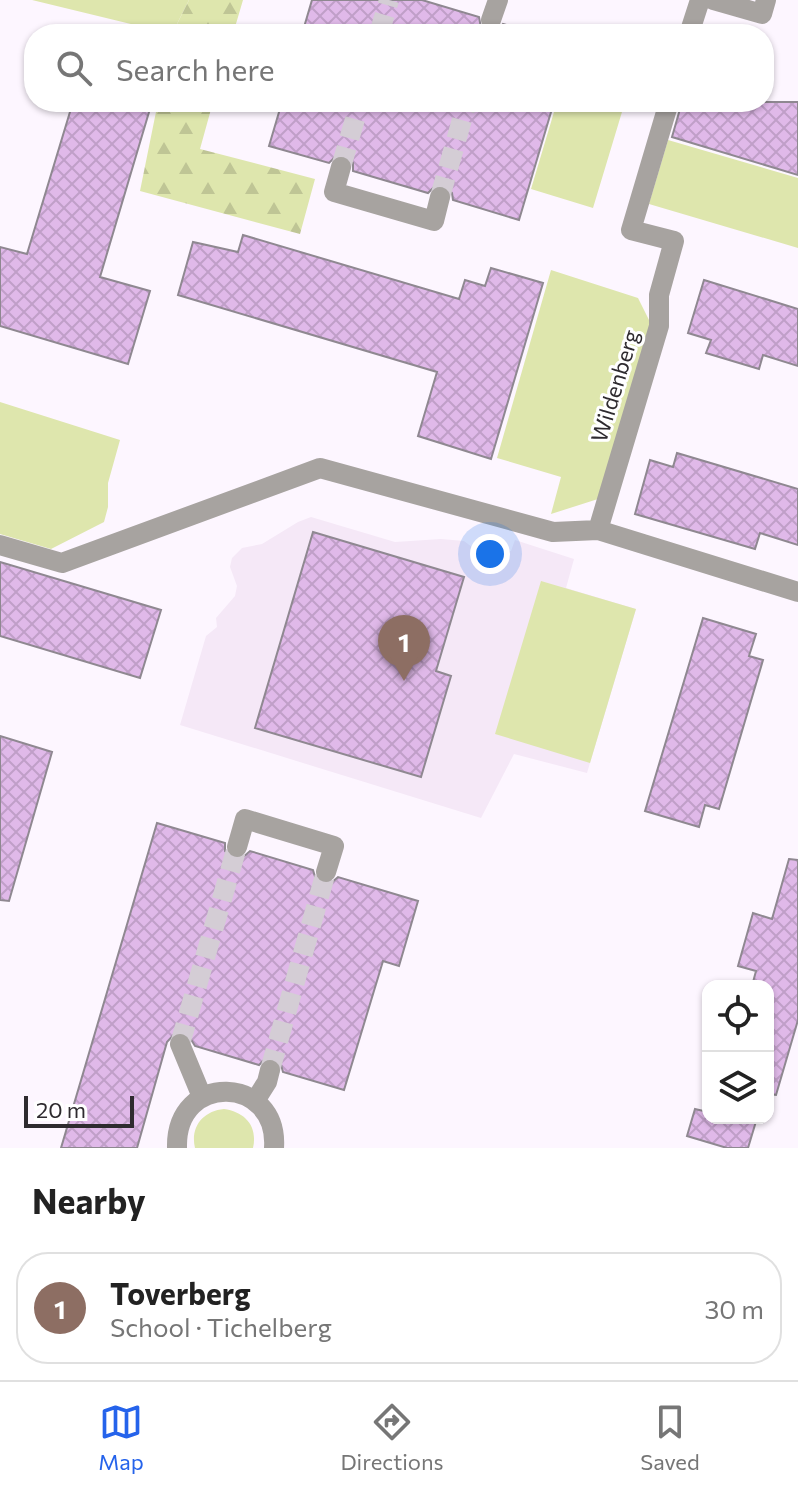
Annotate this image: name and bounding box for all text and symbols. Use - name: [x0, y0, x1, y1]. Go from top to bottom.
- search box: [24, 24, 774, 112]
- icon: search: [52, 46, 96, 90]
- text: Search here: [116, 50, 275, 87]
- street label: Wildenberg: [585, 326, 644, 445]
- your location: [470, 534, 510, 574]
- pin: 1: [378, 615, 430, 681]
- map controls: [702, 980, 774, 1124]
- button: locate: [702, 980, 774, 1052]
- button: layers: [702, 1052, 774, 1124]
- scale bar: [24, 1092, 134, 1128]
- text: 20 m: [36, 1096, 86, 1123]
- text: Nearby: [32, 1179, 146, 1221]
- text: Toverberg: [110, 1274, 251, 1311]
- text: 1: [54, 1293, 66, 1324]
- text: 30 m: [705, 1293, 764, 1324]
- text: School · Tichelberg: [110, 1311, 332, 1342]
- tab: Map: [98, 1400, 144, 1475]
- tab: Directions: [340, 1400, 444, 1475]
- tab: Saved: [640, 1400, 700, 1475]

